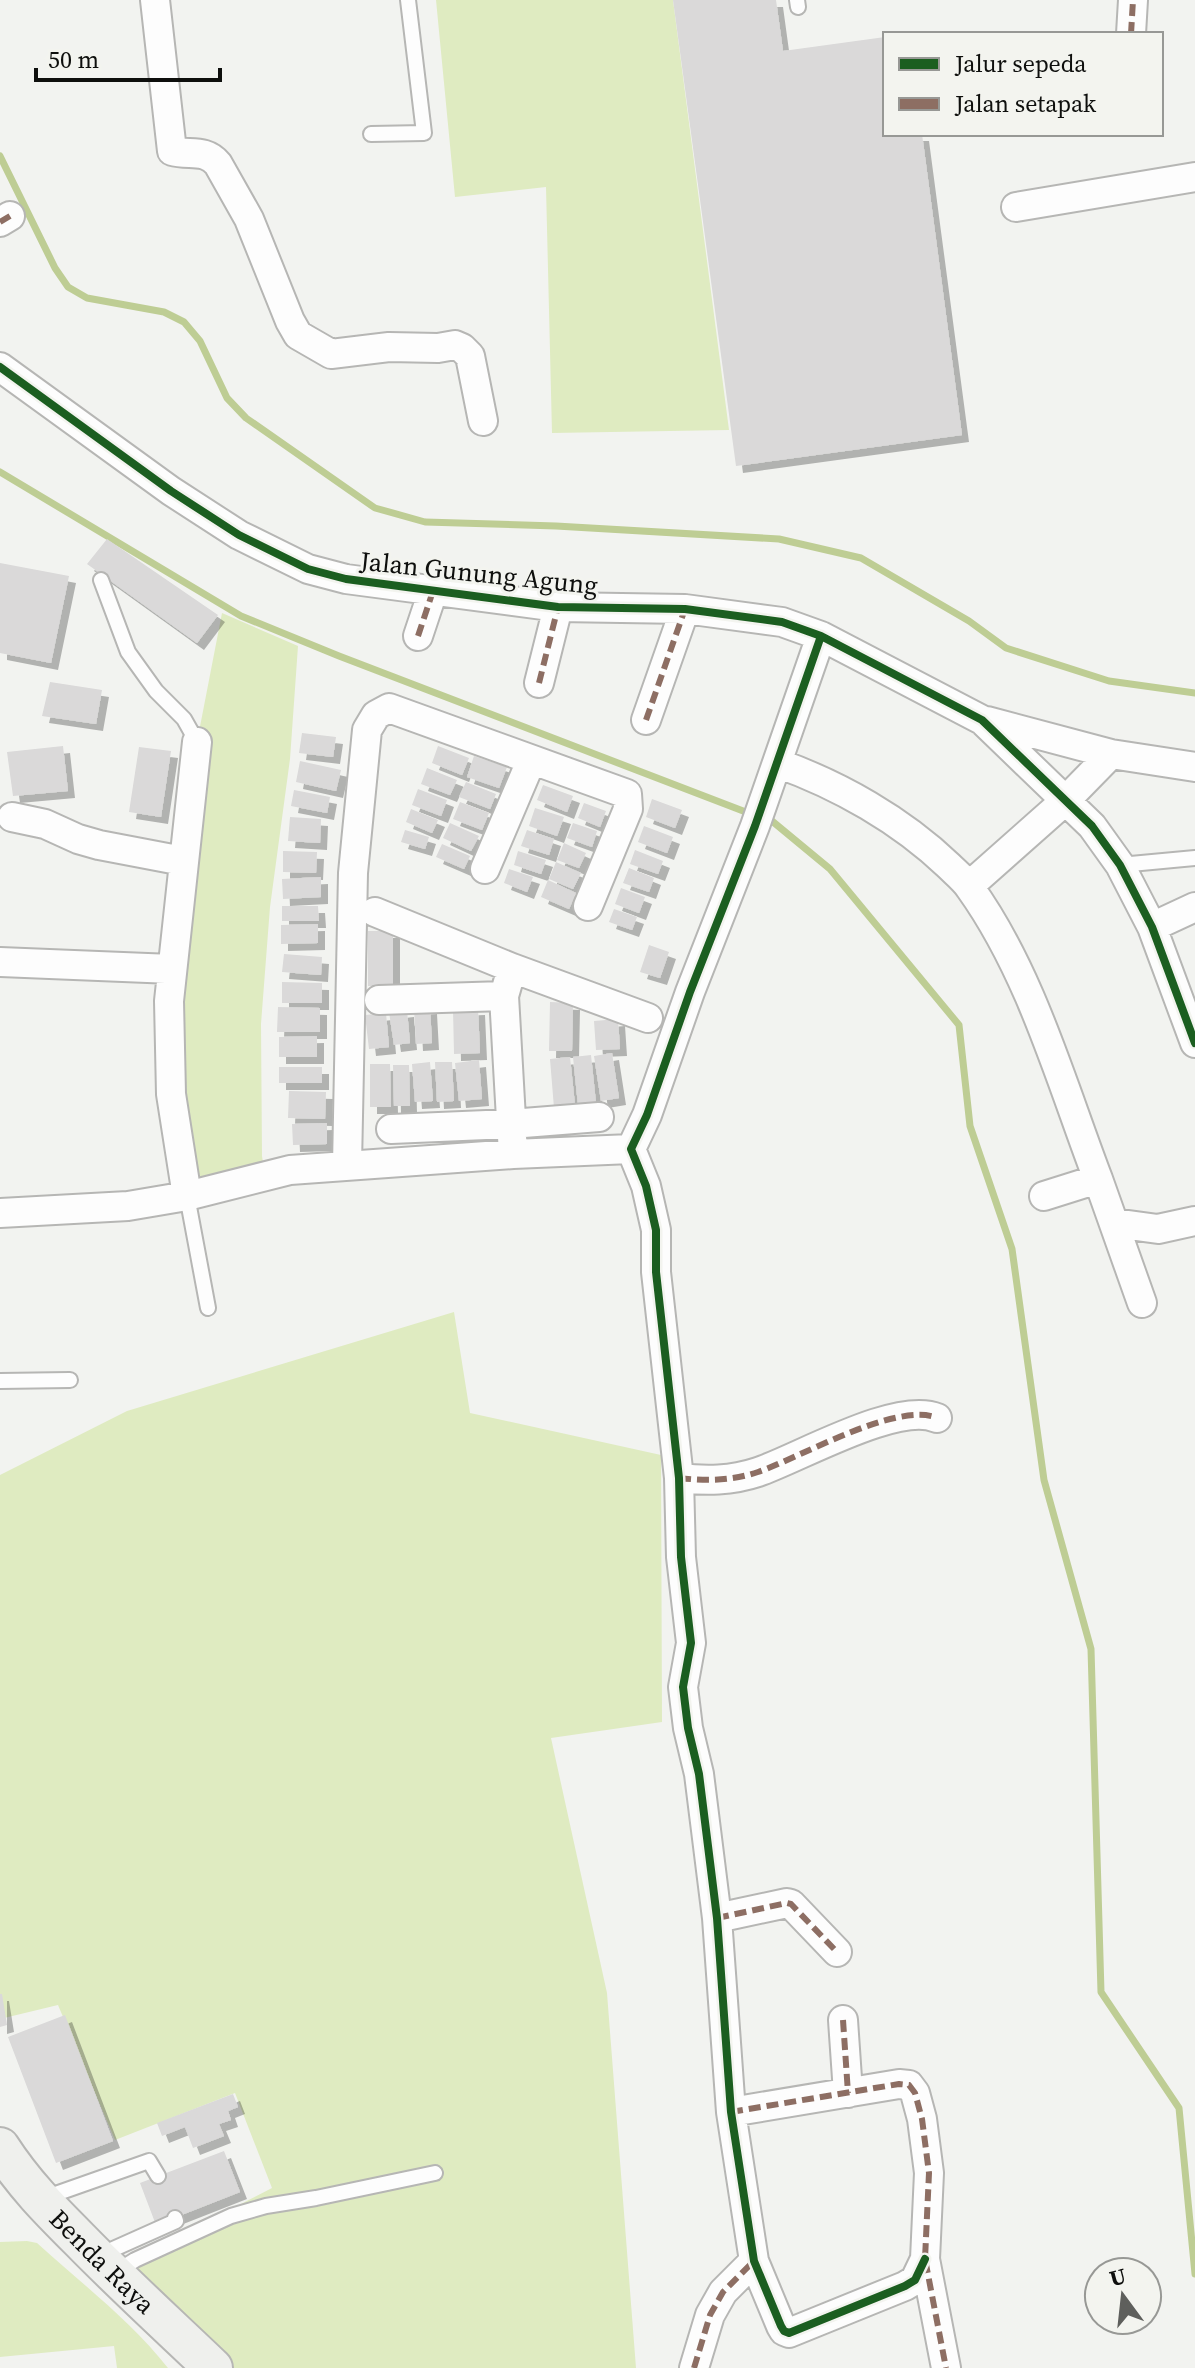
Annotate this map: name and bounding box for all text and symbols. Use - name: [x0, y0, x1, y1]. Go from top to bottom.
- scale bar: [36, 32, 220, 82]
- legend: [883, 32, 1163, 136]
- text: 50 m: [48, 43, 99, 76]
- text: Jalur sepeda: [954, 47, 1087, 80]
- text: Jalan setapak: [954, 87, 1097, 120]
- street label: Jalan Gunung Agung: [357, 543, 600, 603]
- street label: Benda Raya: [41, 2201, 164, 2323]
- north arrow: [1083, 2256, 1163, 2336]
- text: U: [1106, 2260, 1129, 2293]

